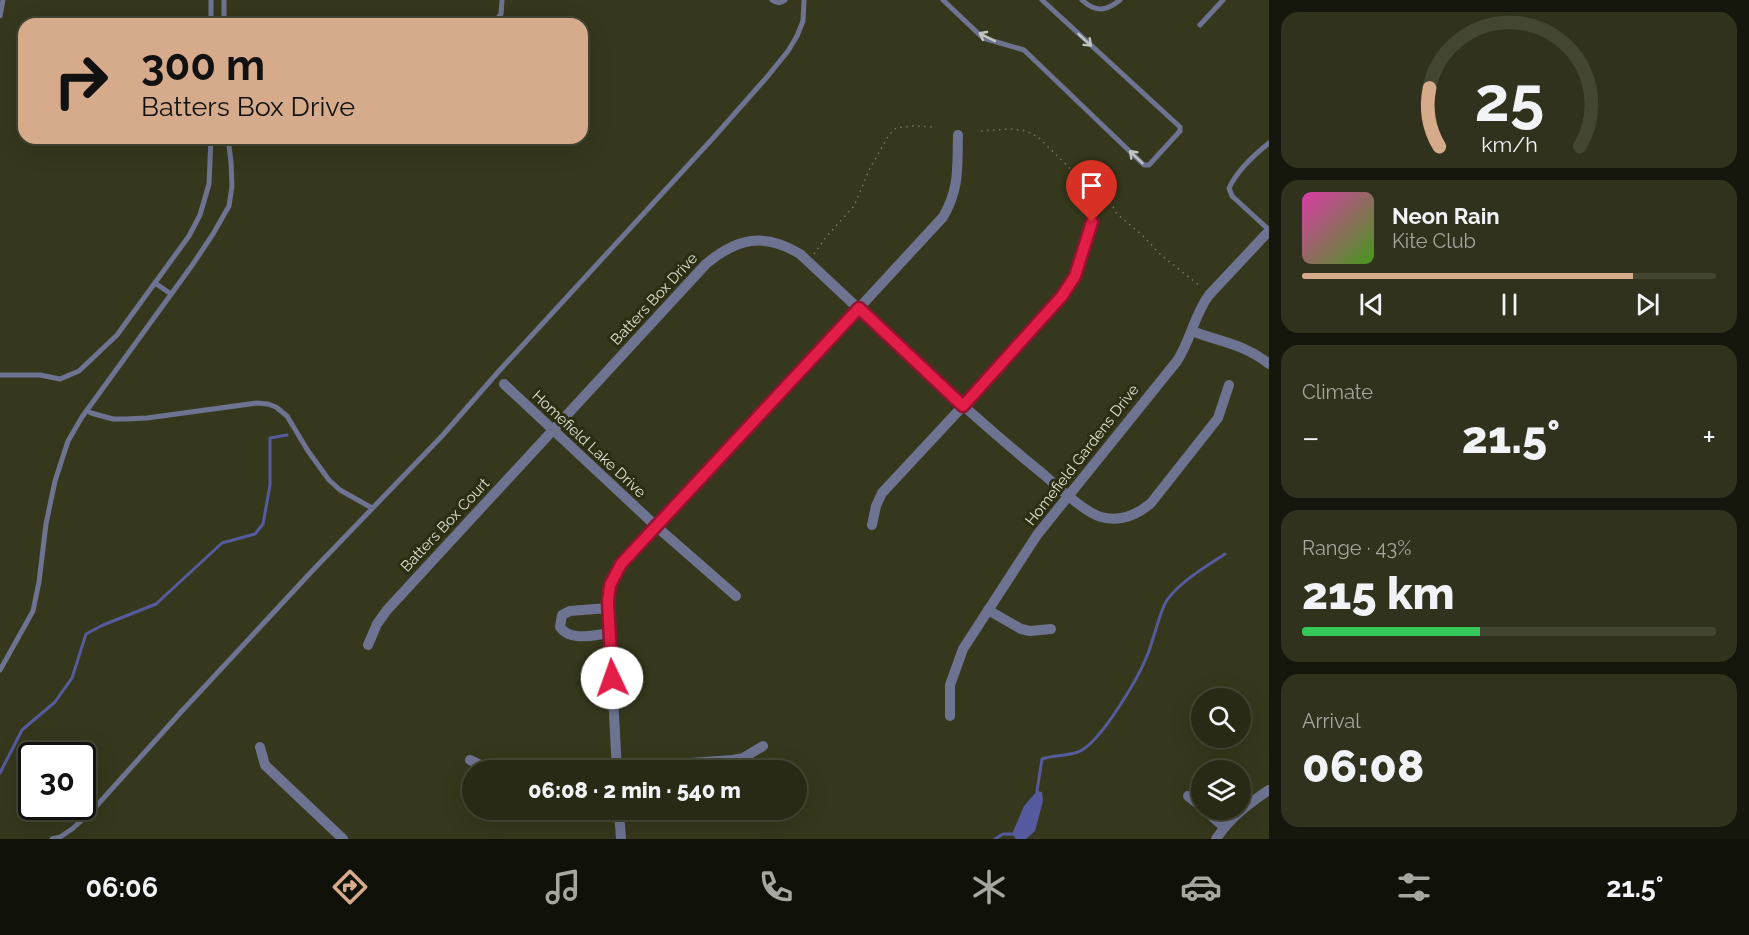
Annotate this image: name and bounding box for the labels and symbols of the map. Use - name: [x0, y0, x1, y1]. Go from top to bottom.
- one-way arrow: [978, 30, 996, 42]
- one-way arrow: [1078, 33, 1093, 47]
- one-way arrow: [1129, 150, 1144, 164]
- pin: [1066, 160, 1117, 222]
- street label: Batters Box Drive: [607, 249, 701, 349]
- street label: Homefield Gardens Drive: [1021, 381, 1143, 529]
- street label: Homefield Lake Drive: [528, 387, 650, 501]
- street label: Batters Box Court: [397, 474, 493, 576]
- position arrow: [580, 646, 644, 710]
- speed limit sign: 30: [18, 742, 96, 820]

